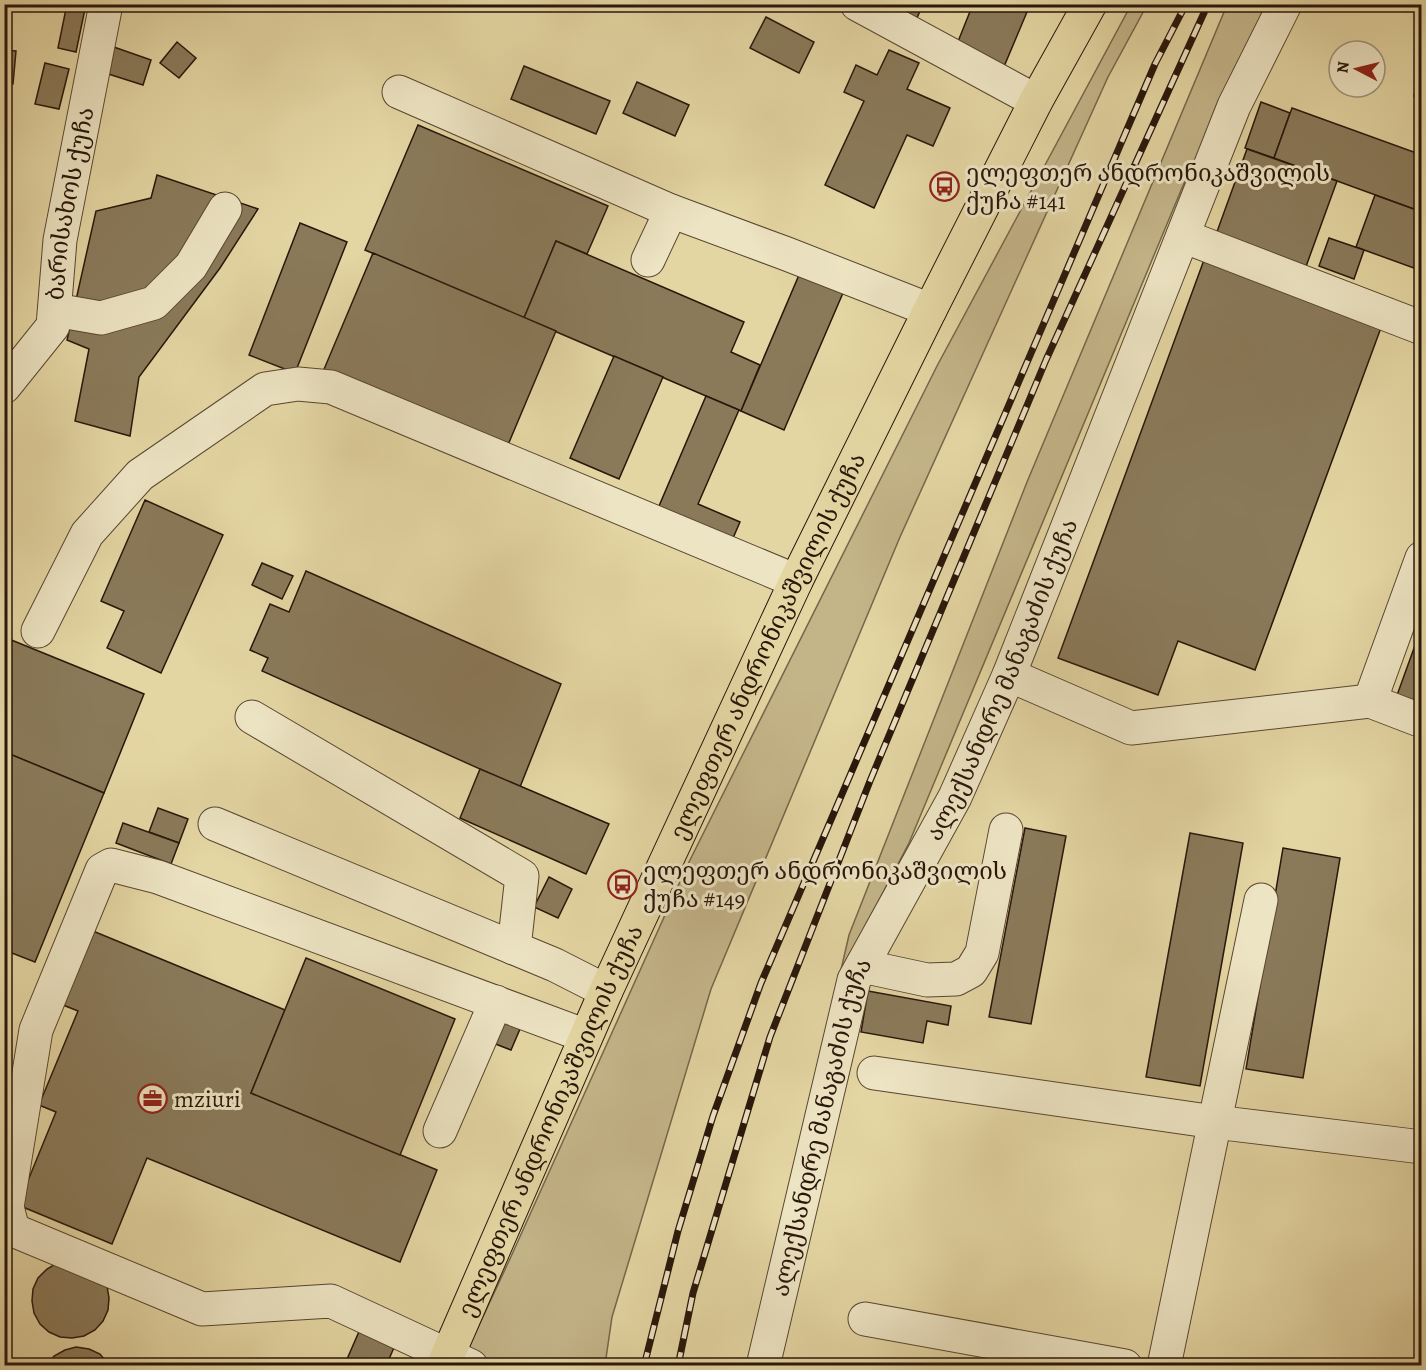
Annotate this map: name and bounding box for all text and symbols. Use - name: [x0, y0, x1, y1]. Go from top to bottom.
- north arrow: [1327, 39, 1387, 99]
- text: N: [1331, 60, 1355, 74]
- street label: ბარისახოს ქუჩა: [39, 104, 102, 301]
- place label: ელეფთერ ანდრონიკაშვილის ქუჩა #141: [966, 157, 1330, 217]
- bus stop icon: ელეფთერ ანდრონიკაშვილის ქუჩა #141: [929, 171, 961, 203]
- street label: ელეფთერ ანდრონიკაშვილის ქუჩა: [662, 447, 873, 845]
- street label: ალექსანდრე მანაგაძის ქუჩა: [918, 514, 1085, 846]
- place label: ელეფთერ ანდრონიკაშვილის ქუჩა #149: [643, 855, 1007, 915]
- bus stop icon: ელეფთერ ანდრონიკაშვილის ქუჩა #149: [606, 869, 638, 901]
- street label: ელეფთერ ანდრონიკაშვილის ქუჩა: [450, 919, 651, 1321]
- street label: ალექსანდრე მანაგაძის ქუჩა: [764, 952, 879, 1300]
- office icon: mziuri: [137, 1083, 169, 1115]
- place label: mziuri: [174, 1083, 241, 1115]

